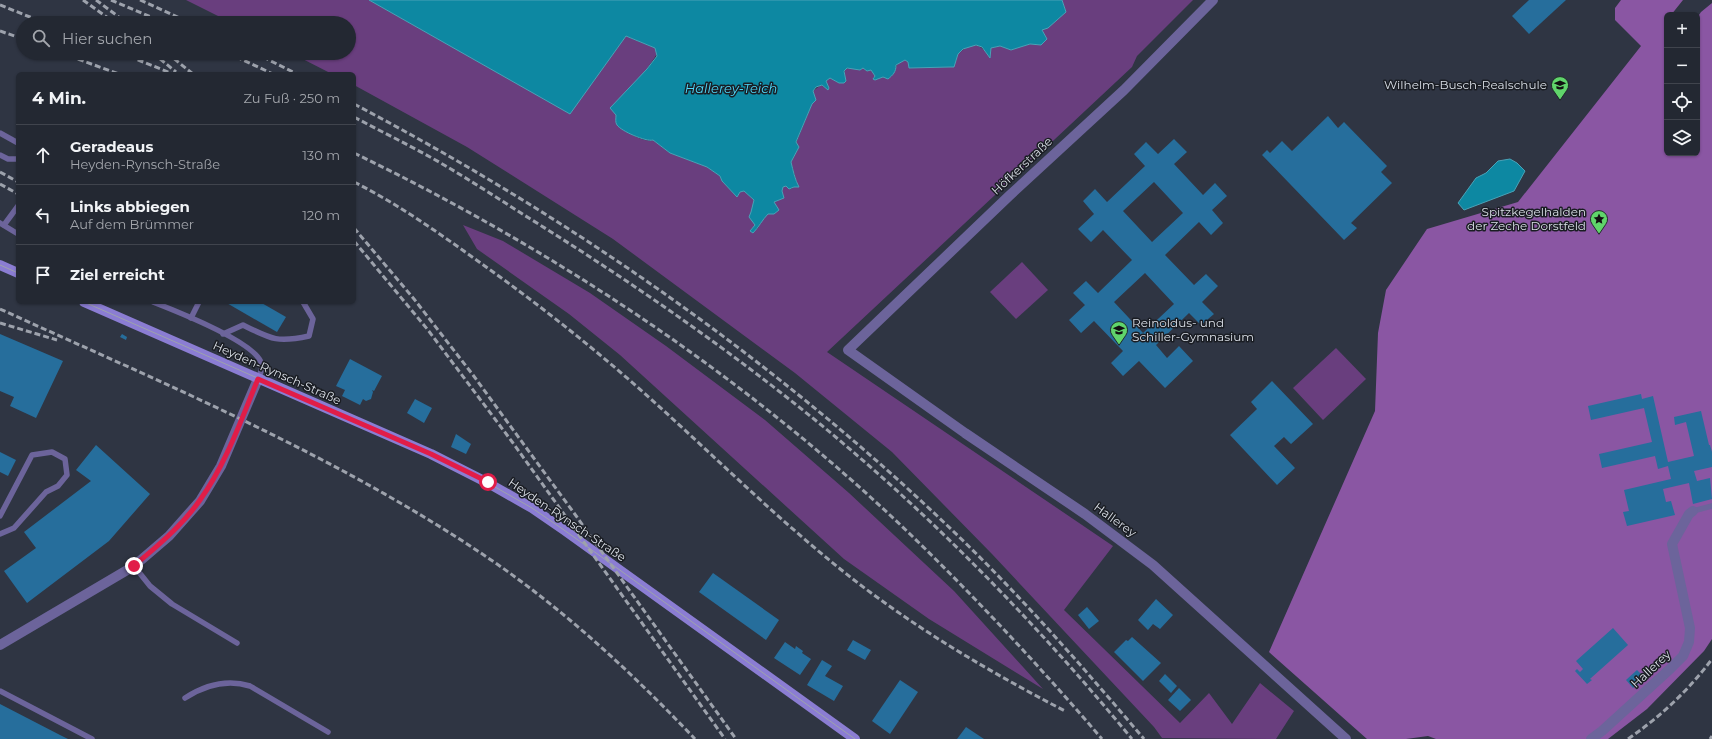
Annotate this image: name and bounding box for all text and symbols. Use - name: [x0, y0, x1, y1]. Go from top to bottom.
- map controls: [1664, 12, 1700, 156]
- button: +: [1664, 12, 1700, 48]
- search box: [16, 16, 356, 60]
- icon: search: [30, 27, 52, 49]
- text: Hier suchen: [62, 29, 152, 48]
- button: −: [1664, 48, 1700, 84]
- school or university icon: Wilhelm-Busch-Realschule: [1550, 75, 1570, 100]
- place label: Wilhelm-Busch-Realschule: [1384, 77, 1547, 92]
- water label: Hallerey-Teich: [685, 80, 777, 96]
- button: locate: [1664, 84, 1700, 120]
- text: 4 Min.: [32, 88, 86, 108]
- text: Zu Fuß · 250 m: [243, 90, 340, 106]
- button: layers: [1664, 120, 1700, 156]
- street label: Höfkerstraße: [988, 134, 1055, 198]
- text: Geradeaus: [70, 137, 153, 156]
- icon: ahead: [32, 144, 54, 166]
- text: 130 m: [302, 147, 340, 163]
- text: Heyden-Rynsch-Straße: [70, 156, 220, 172]
- text: Links abbiegen: [70, 197, 190, 216]
- icon: left: [32, 204, 54, 226]
- place label: Spitzkegelhalden der Zeche Dorstfeld: [1467, 204, 1586, 233]
- text: 120 m: [302, 207, 340, 223]
- place icon: Spitzkegelhalden der Zeche Dorstfeld: [1589, 209, 1609, 234]
- text: Auf dem Brümmer: [70, 216, 194, 232]
- icon: arrive: [32, 264, 54, 286]
- text: Ziel erreicht: [70, 265, 165, 284]
- place label: Reinoldus- und Schiller-Gymnasium: [1132, 315, 1254, 344]
- school or university icon: Reinoldus- und Schiller-Gymnasium: [1109, 320, 1129, 345]
- street label: Heyden-Rynsch-Straße: [211, 338, 344, 408]
- route start: [479, 473, 497, 491]
- street label: Heyden-Rynsch-Straße: [506, 475, 629, 565]
- street label: Hallerey: [1091, 499, 1140, 540]
- route end: [125, 557, 143, 575]
- street label: Hallerey: [1628, 646, 1674, 691]

